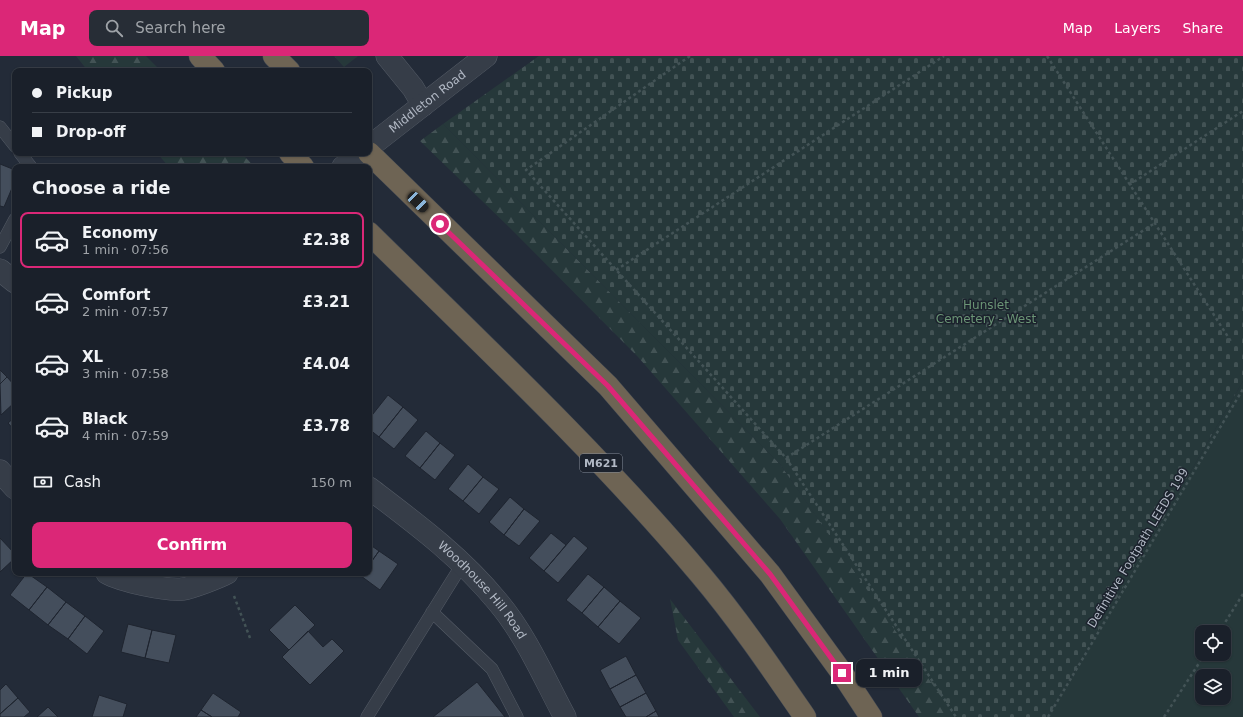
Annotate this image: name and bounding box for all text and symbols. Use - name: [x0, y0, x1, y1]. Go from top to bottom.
- search box: [89, 10, 369, 46]
- text: Map: [20, 17, 65, 39]
- icon: search: [103, 17, 125, 39]
- text: Search here: [135, 19, 225, 37]
- text: Map: [1063, 20, 1092, 36]
- text: Layers: [1114, 20, 1161, 36]
- text: Share: [1183, 20, 1223, 36]
- street label: Middleton Road: [386, 67, 469, 136]
- text: Pickup: [56, 84, 112, 102]
- text: Drop-off: [56, 123, 126, 141]
- text: Choose a ride: [32, 177, 171, 198]
- car: [405, 189, 431, 215]
- route start: [431, 215, 449, 233]
- icon: car: [34, 222, 70, 258]
- text: Economy: [82, 224, 158, 242]
- text: £2.38: [303, 231, 350, 249]
- text: 1 min · 07:56: [82, 242, 169, 257]
- icon: car: [34, 284, 70, 320]
- text: Comfort: [82, 286, 150, 304]
- text: £3.21: [303, 293, 350, 311]
- park label: Hunslet Cemetery - West: [936, 298, 1037, 326]
- text: 2 min · 07:57: [82, 304, 169, 319]
- icon: car: [34, 346, 70, 382]
- text: XL: [82, 348, 103, 366]
- text: £4.04: [303, 355, 350, 373]
- text: 3 min · 07:58: [82, 366, 169, 381]
- icon: car: [34, 408, 70, 444]
- text: Black: [82, 410, 128, 428]
- text: £3.78: [303, 417, 350, 435]
- text: 4 min · 07:59: [82, 428, 169, 443]
- road number: M621: [580, 454, 622, 472]
- street label: Definitive Footpath LEEDS 199: [1085, 466, 1191, 630]
- icon: cash: [32, 471, 54, 493]
- text: Cash: [64, 473, 101, 491]
- text: 150 m: [310, 475, 352, 490]
- button: Confirm: [32, 522, 352, 568]
- street label: Woodhouse Hill Road: [435, 538, 529, 641]
- map controls: [1195, 625, 1231, 705]
- button: locate: [1195, 625, 1231, 661]
- callout: 1 min: [856, 659, 922, 687]
- route end: [833, 664, 851, 682]
- text: 1 min: [869, 665, 909, 680]
- button: layers: [1195, 669, 1231, 705]

